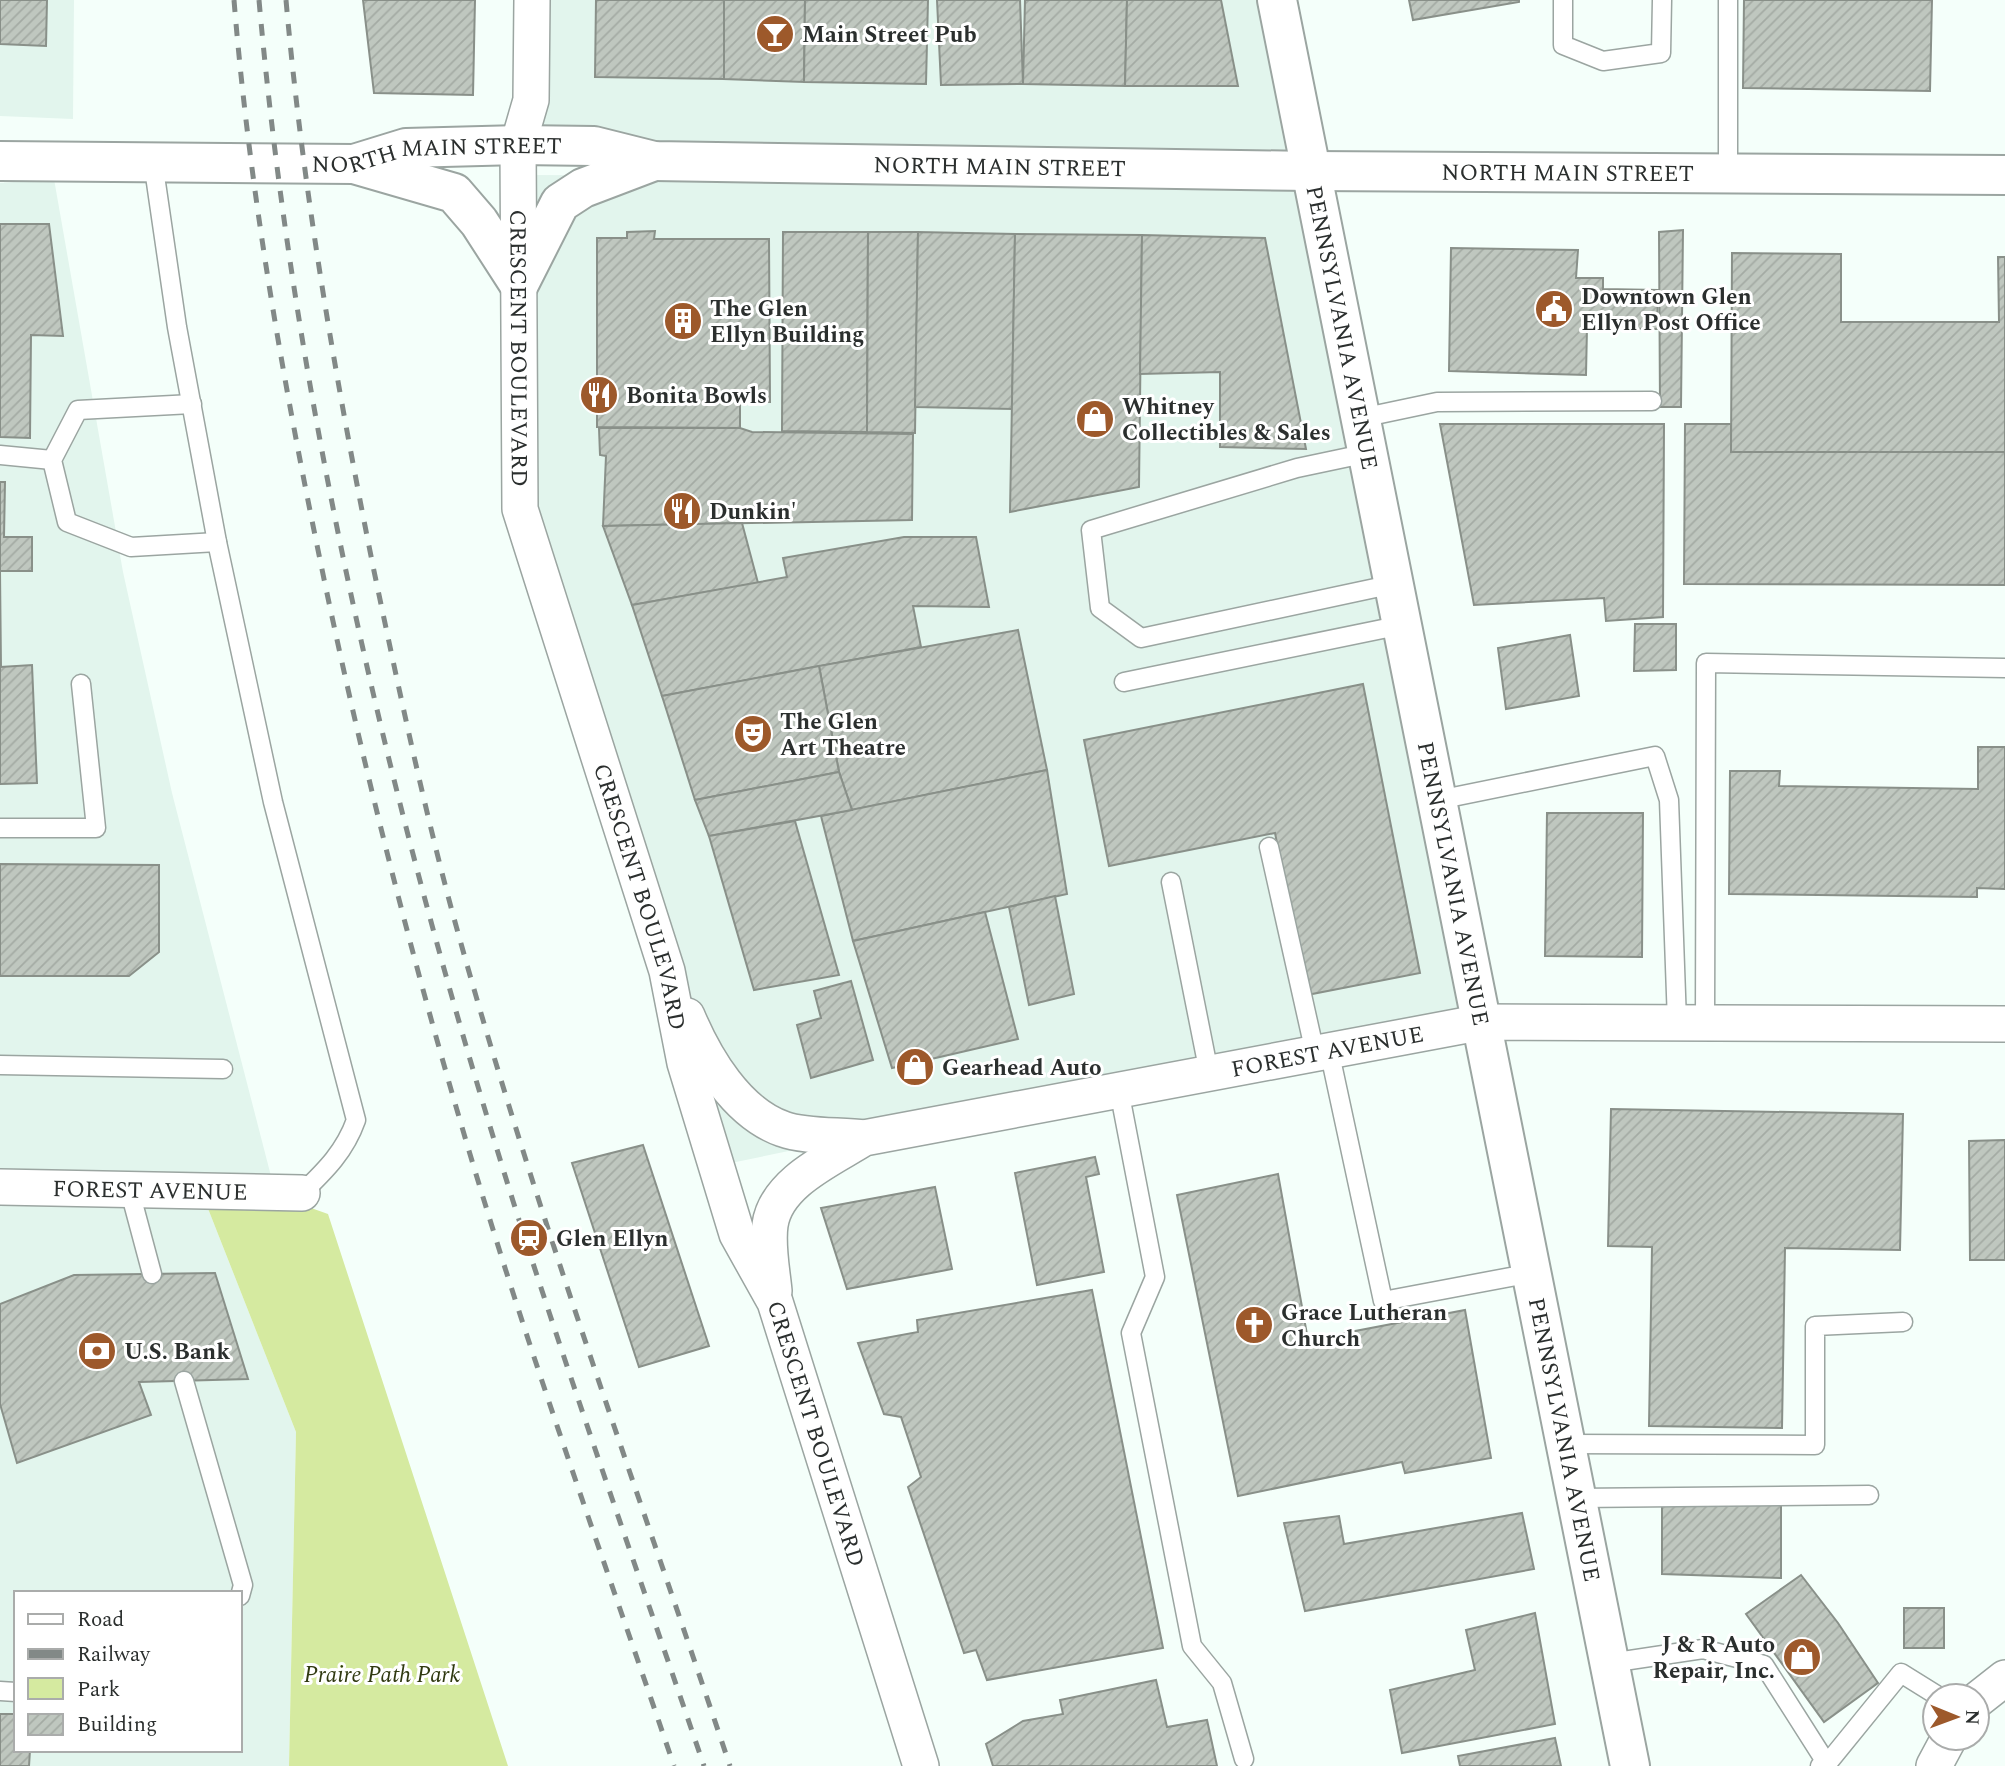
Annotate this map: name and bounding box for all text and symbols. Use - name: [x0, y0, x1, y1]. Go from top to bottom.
- bar icon: Main Street Pub: [754, 13, 796, 55]
- place label: Main Street Pub: [802, 18, 977, 53]
- street label: NORTH MAIN STREET: [311, 129, 562, 184]
- street label: NORTH MAIN STREET: [873, 148, 1126, 187]
- street label: NORTH MAIN STREET: [1441, 156, 1694, 192]
- street label: PENNSYLVANIA AVENUE: [1295, 182, 1387, 473]
- street label: CRESCENT BOULEVARD: [499, 209, 536, 487]
- place label: Downtown Glen Ellyn Post Office: [1581, 280, 1761, 341]
- public building icon: Downtown Glen Ellyn Post Office: [1533, 288, 1575, 330]
- place label: The Glen Ellyn Building: [710, 292, 865, 353]
- building icon: The Glen Ellyn Building: [662, 300, 704, 342]
- restaurant icon: Bonita Bowls: [578, 374, 620, 416]
- place label: Bonita Bowls: [626, 379, 767, 414]
- place label: Whitney Collectibles & Sales: [1122, 390, 1331, 451]
- shop icon: Whitney Collectibles & Sales: [1074, 398, 1116, 440]
- restaurant icon: Dunkin': [661, 490, 703, 532]
- place label: Dunkin': [709, 495, 797, 530]
- place label: The Glen Art Theatre: [780, 705, 906, 766]
- theatre icon: The Glen Art Theatre: [732, 713, 774, 755]
- street label: PENNSYLVANIA AVENUE: [1407, 738, 1498, 1029]
- street label: CRESCENT BOULEVARD: [583, 759, 694, 1033]
- street label: FOREST AVENUE: [1228, 1017, 1427, 1088]
- shop icon: Gearhead Auto: [894, 1046, 936, 1088]
- place label: Gearhead Auto: [942, 1051, 1102, 1086]
- street label: FOREST AVENUE: [52, 1172, 248, 1211]
- station icon: Glen Ellyn: [508, 1217, 550, 1259]
- place label: Glen Ellyn: [556, 1222, 668, 1257]
- street label: PENNSYLVANIA AVENUE: [1518, 1294, 1609, 1585]
- place label: Grace Lutheran Church: [1281, 1296, 1447, 1357]
- street label: CRESCENT BOULEVARD: [757, 1297, 873, 1571]
- church icon: Grace Lutheran Church: [1233, 1304, 1275, 1346]
- bank icon: U.S. Bank: [76, 1330, 118, 1372]
- place label: U.S. Bank: [124, 1335, 230, 1370]
- legend: [14, 1591, 242, 1752]
- text: Road: [77, 1604, 124, 1636]
- place label: J & R Auto Repair, Inc.: [1652, 1628, 1775, 1689]
- shop icon: J & R Auto Repair, Inc.: [1781, 1636, 1823, 1678]
- text: Railway: [77, 1639, 151, 1671]
- park label: Praire Path Park: [304, 1658, 461, 1693]
- text: Park: [77, 1674, 121, 1706]
- north arrow: [1921, 1682, 1991, 1752]
- text: Building: [77, 1709, 157, 1741]
- text: N: [1957, 1709, 1986, 1725]

